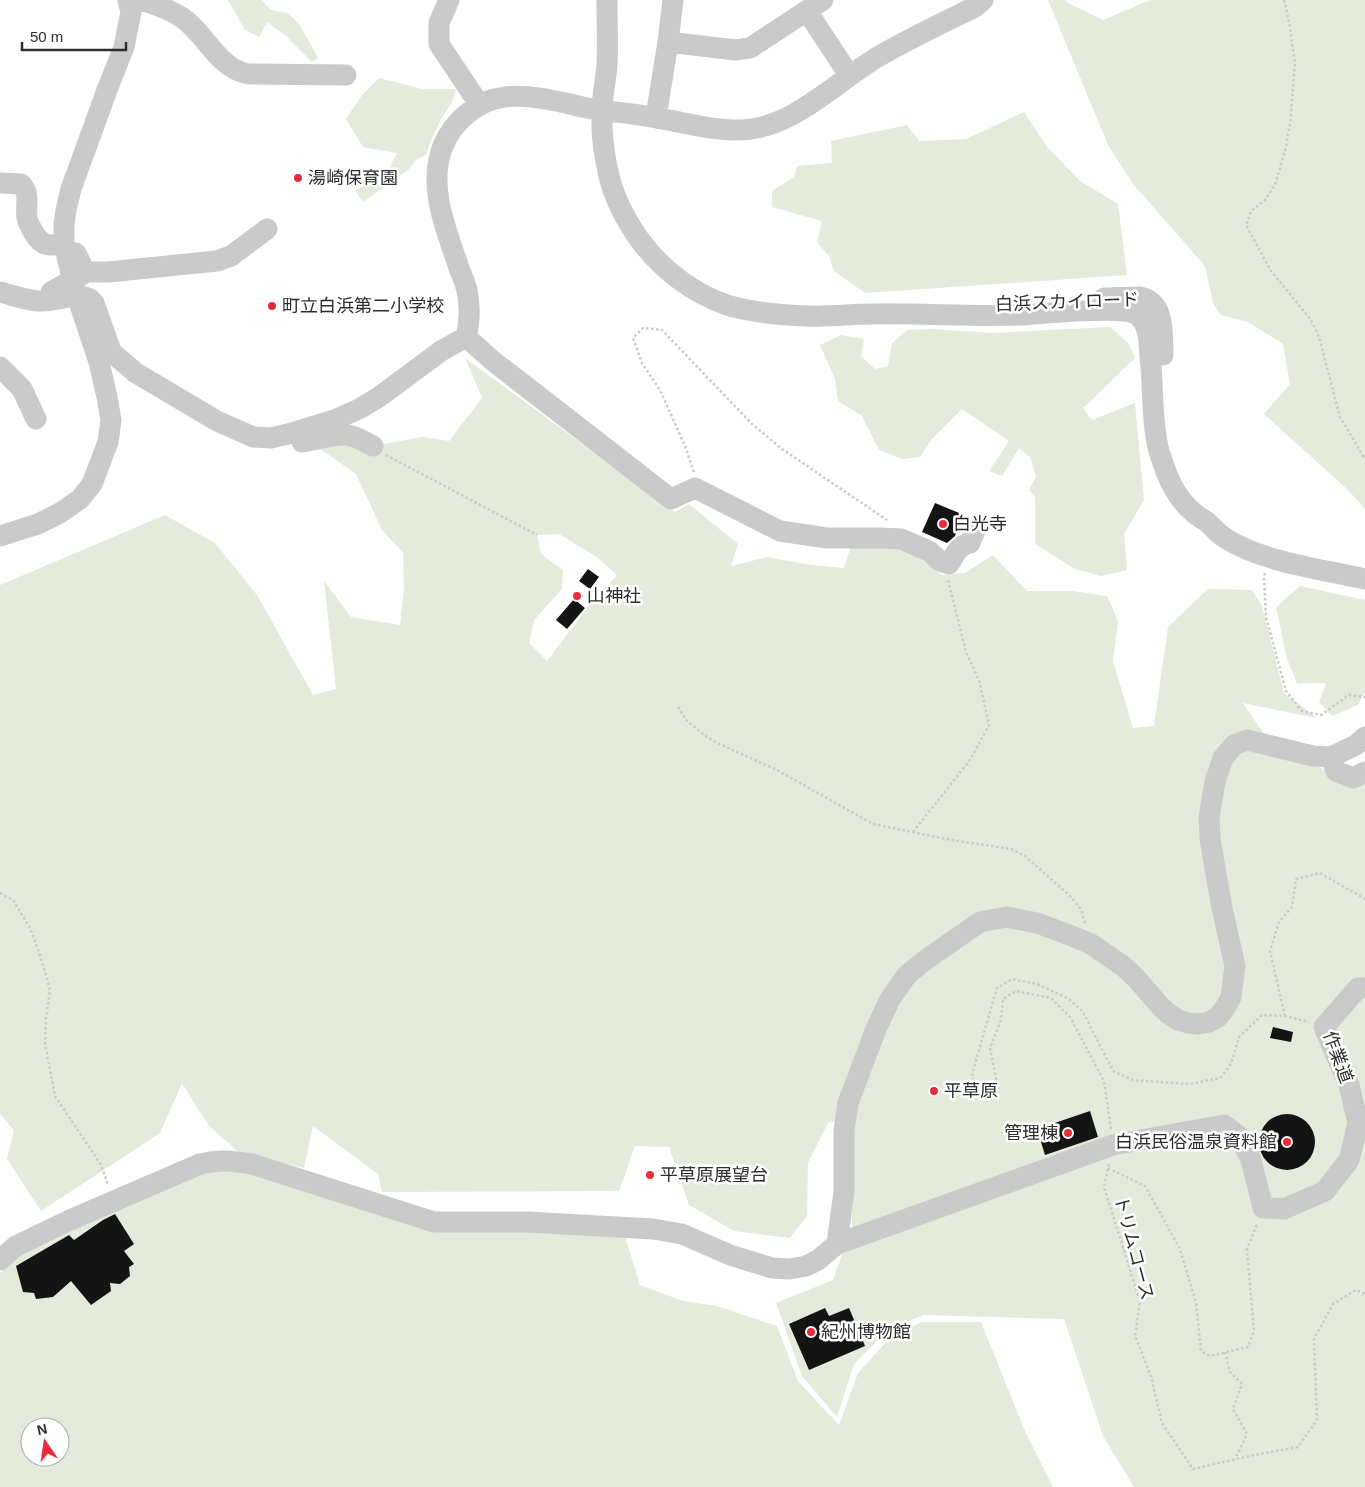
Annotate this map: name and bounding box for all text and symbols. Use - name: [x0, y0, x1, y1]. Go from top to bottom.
- scale bar: [22, 20, 126, 52]
- text: 50 m: [30, 28, 63, 45]
- place label: 湯崎保育園: [308, 168, 398, 188]
- marker: 湯崎保育園: [292, 172, 304, 184]
- street label: 白浜スカイロード: [995, 289, 1139, 315]
- place label: 町立白浜第二小学校: [282, 296, 444, 316]
- marker: 町立白浜第二小学校: [266, 300, 278, 312]
- place label: 白光寺: [953, 514, 1007, 534]
- marker: 白光寺: [937, 518, 949, 530]
- place label: 山神社: [587, 586, 641, 606]
- marker: 山神社: [571, 590, 583, 602]
- street label: 作業道: [1319, 1028, 1357, 1086]
- place label: 平草原: [944, 1081, 998, 1101]
- marker: 平草原: [928, 1085, 940, 1097]
- place label: 管理棟: [1004, 1123, 1058, 1143]
- marker: 管理棟: [1062, 1127, 1074, 1139]
- place label: 白浜民俗温泉資料館: [1115, 1132, 1277, 1152]
- marker: 白浜民俗温泉資料館: [1281, 1136, 1293, 1148]
- place label: 平草原展望台: [660, 1165, 768, 1185]
- marker: 平草原展望台: [644, 1169, 656, 1181]
- street label: トリムコース: [1110, 1194, 1158, 1302]
- place label: 紀州博物館: [821, 1322, 911, 1342]
- marker: 紀州博物館: [805, 1326, 817, 1338]
- north arrow: [20, 1417, 70, 1467]
- text: N: [35, 1420, 49, 1438]

